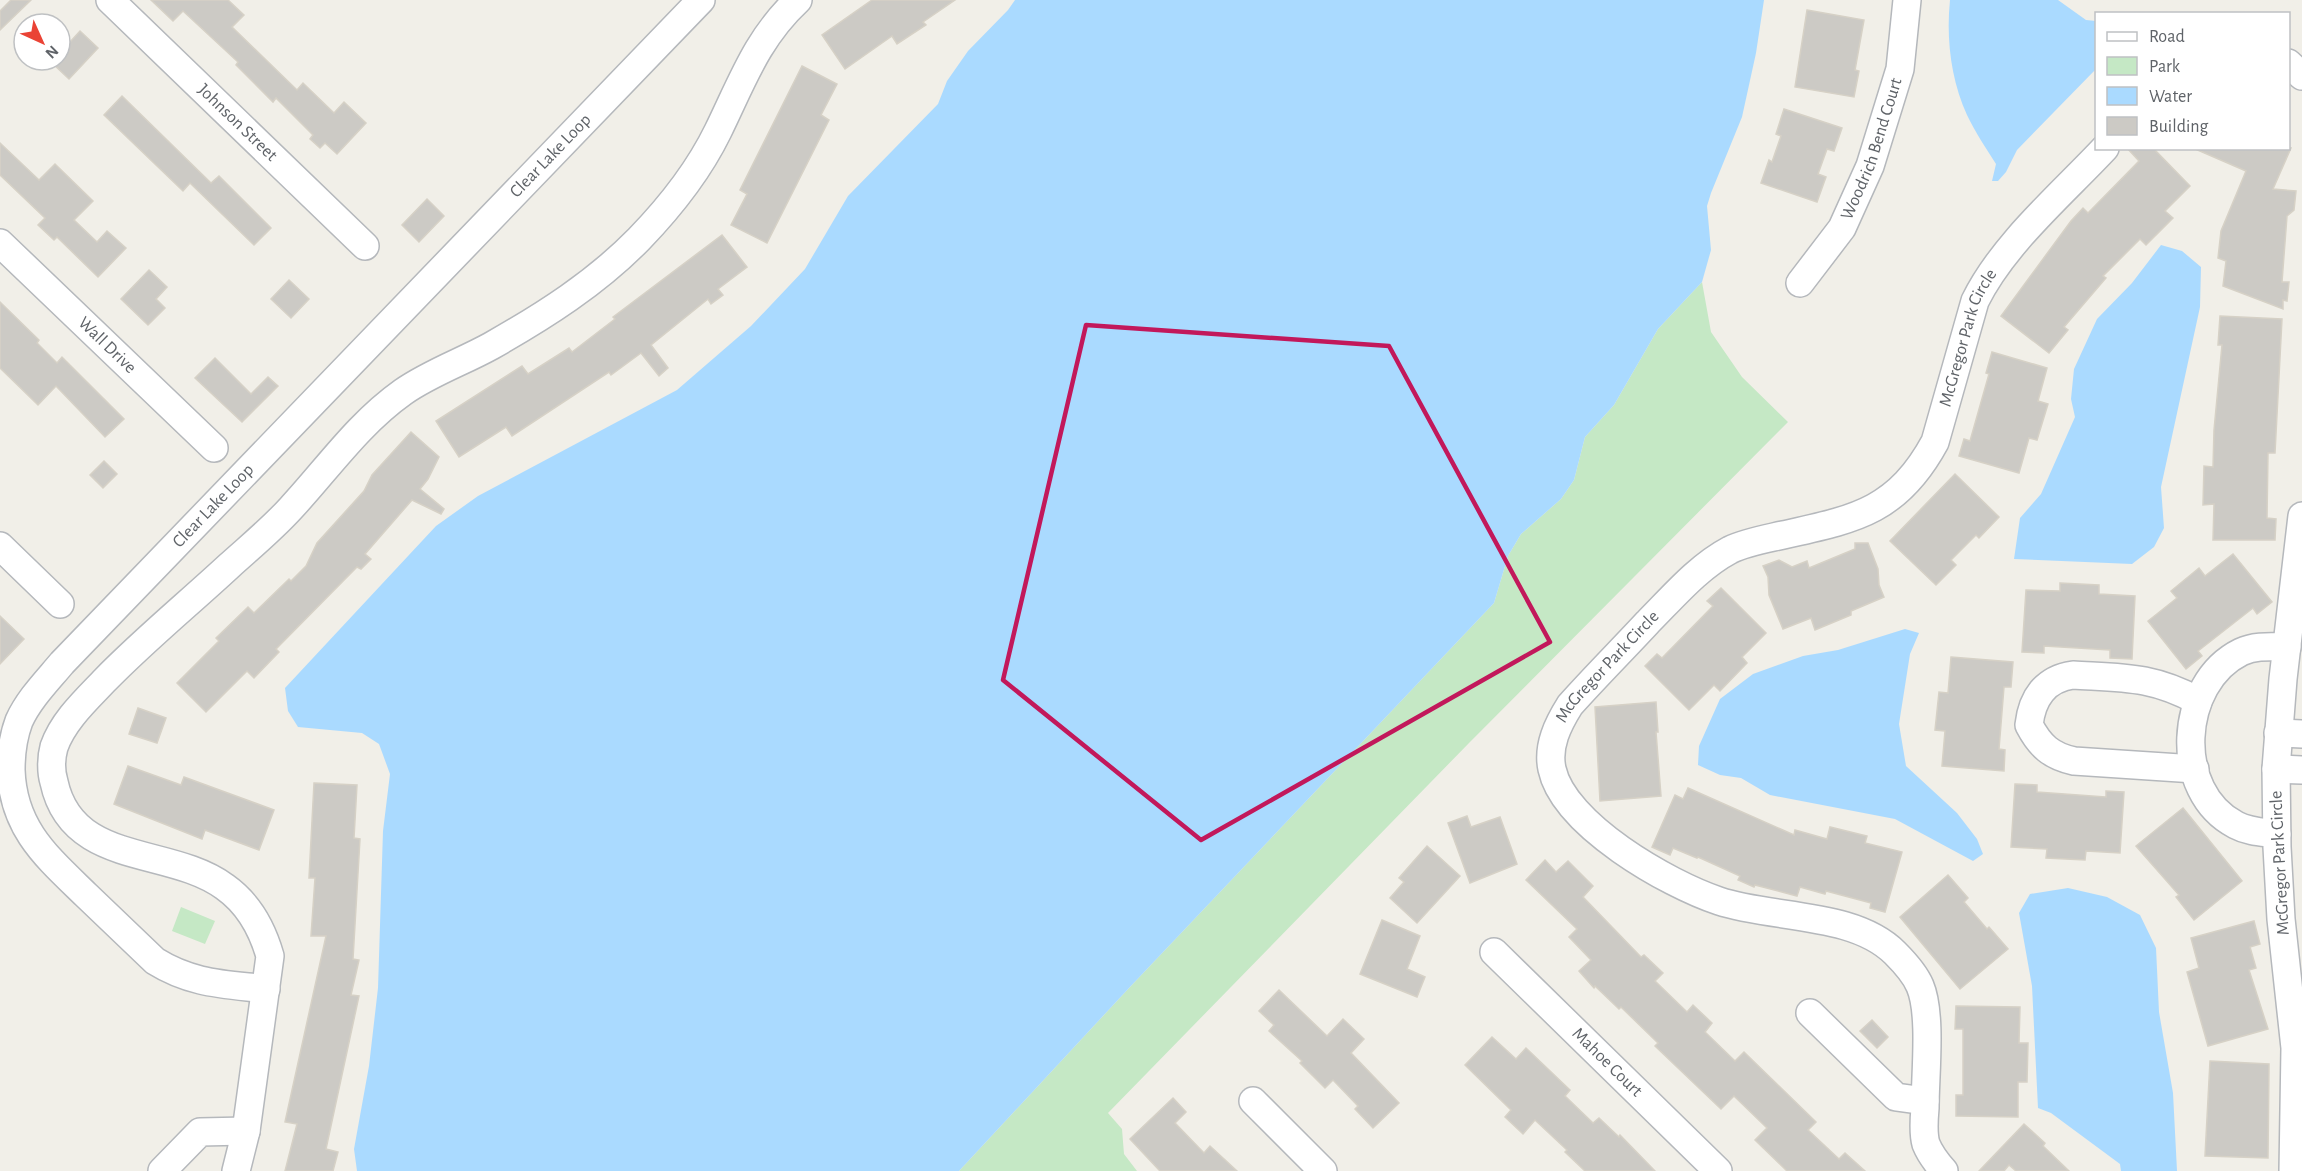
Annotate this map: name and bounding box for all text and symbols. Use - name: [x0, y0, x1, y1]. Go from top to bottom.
- north arrow: [12, 12, 72, 72]
- legend: [2095, 12, 2290, 150]
- text: Road: [2149, 28, 2185, 46]
- text: N: [42, 42, 61, 61]
- text: Park: [2149, 58, 2181, 76]
- street label: Woodrich Bend Court: [1838, 76, 1906, 223]
- street label: Johnson Street: [194, 81, 281, 165]
- text: Water: [2149, 88, 2192, 106]
- street label: Clear Lake Loop: [507, 111, 595, 201]
- text: Building: [2149, 118, 2209, 136]
- street label: McGregor Park Circle: [1936, 266, 2000, 409]
- street label: Wall Drive: [74, 314, 139, 377]
- street label: Clear Lake Loop: [169, 461, 257, 551]
- street label: McGregor Park Circle: [1553, 607, 1663, 726]
- street label: McGregor Park Circle: [2267, 790, 2293, 936]
- street label: Mahoe Court: [1568, 1024, 1646, 1101]

